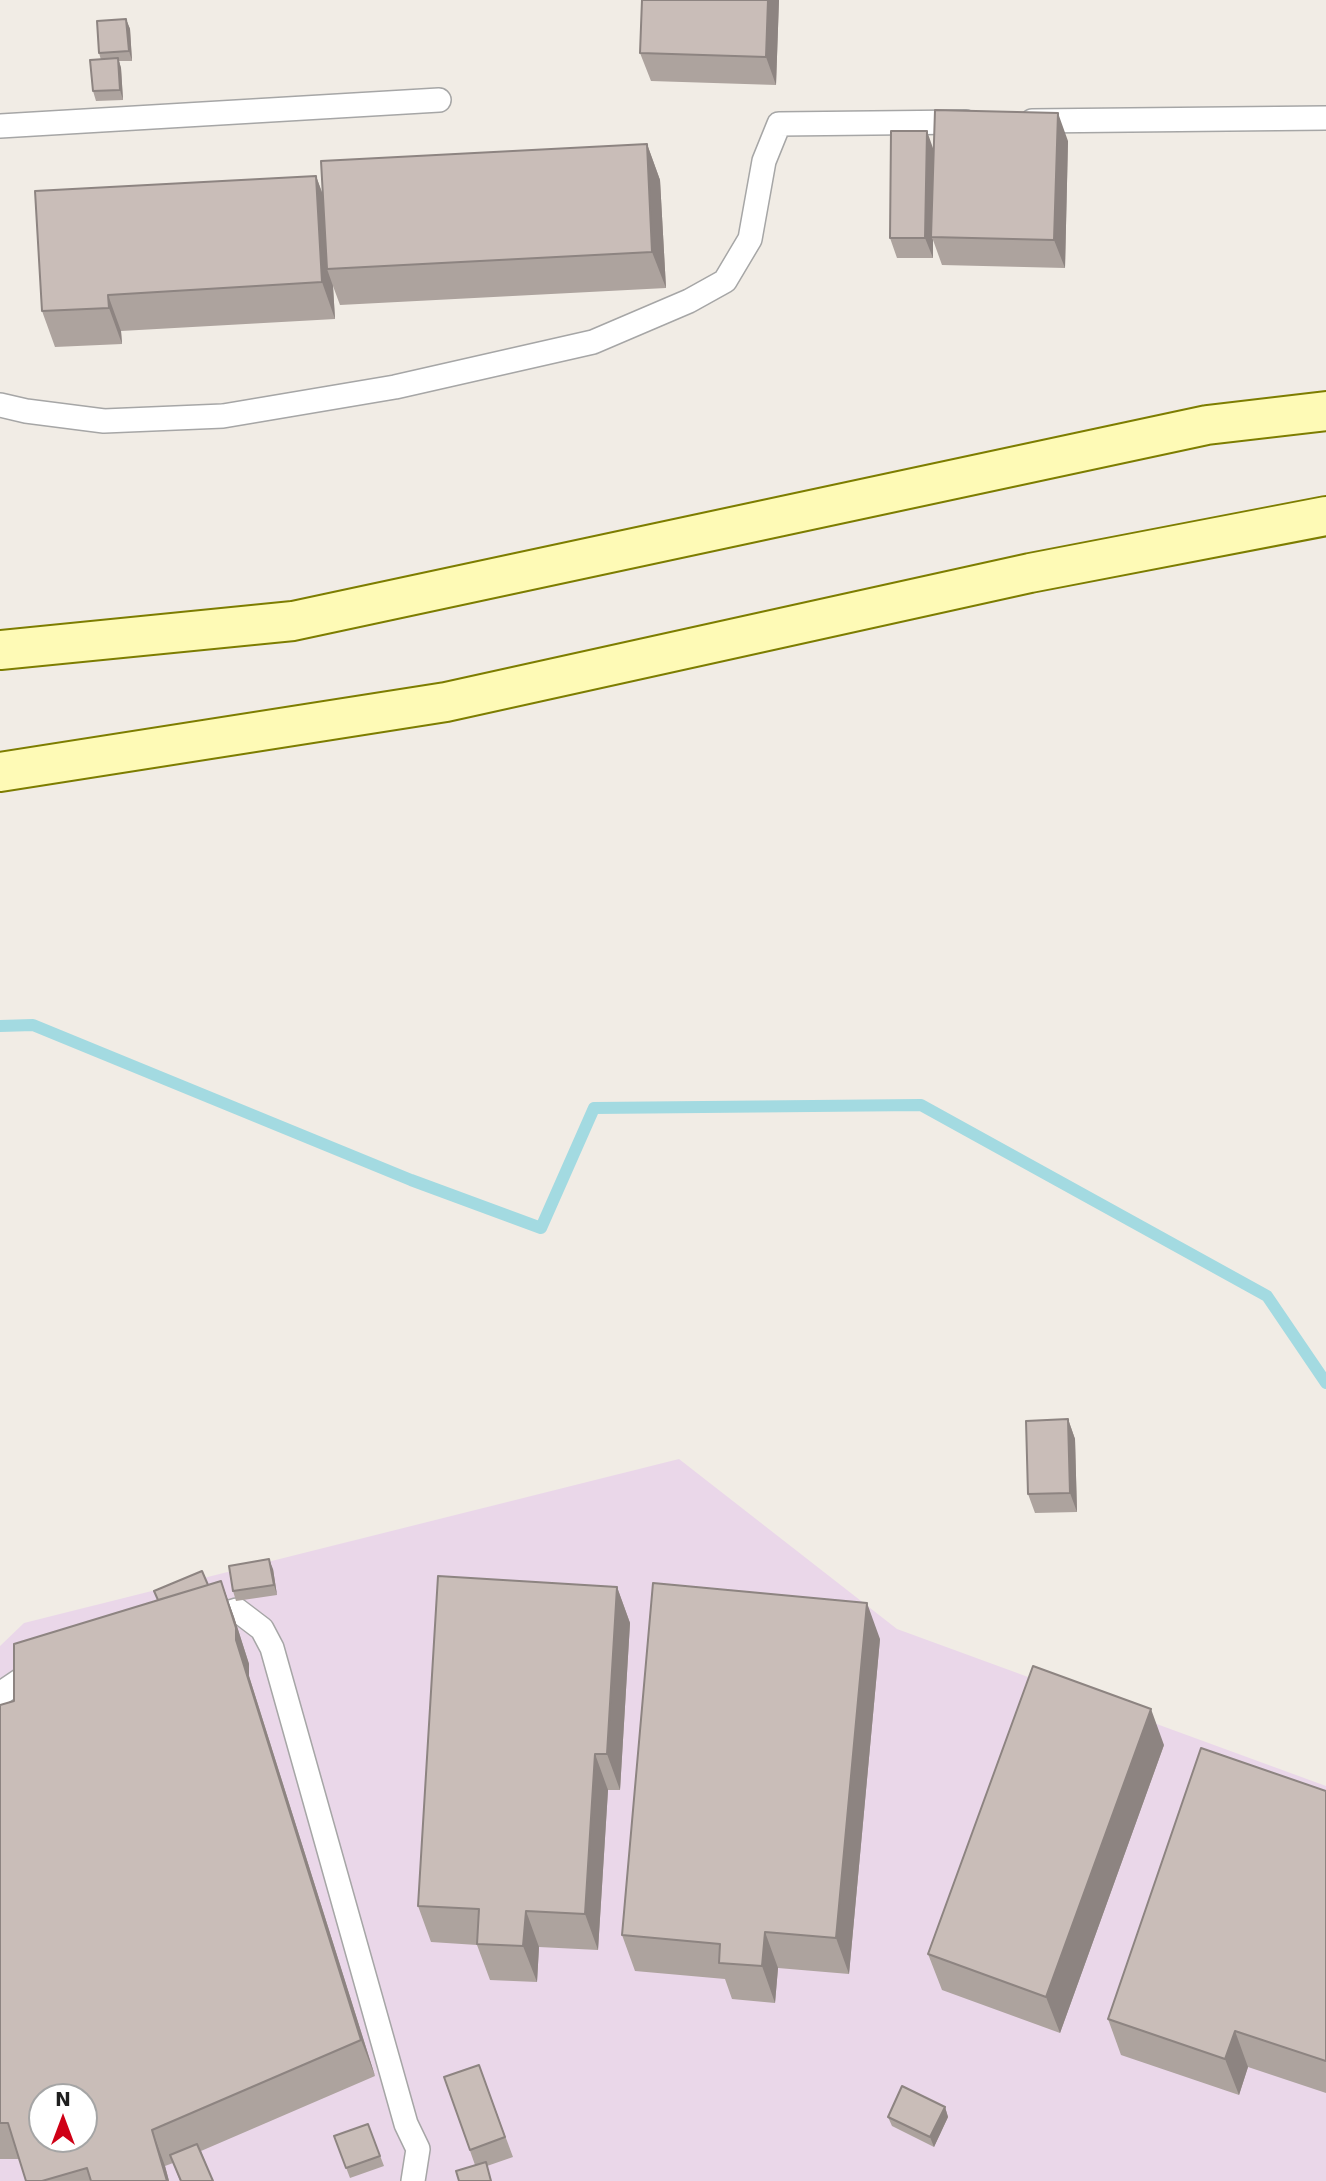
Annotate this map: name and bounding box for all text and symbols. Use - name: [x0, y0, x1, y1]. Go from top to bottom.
- north arrow: [28, 2083, 98, 2153]
- text: N: [55, 2088, 71, 2110]

